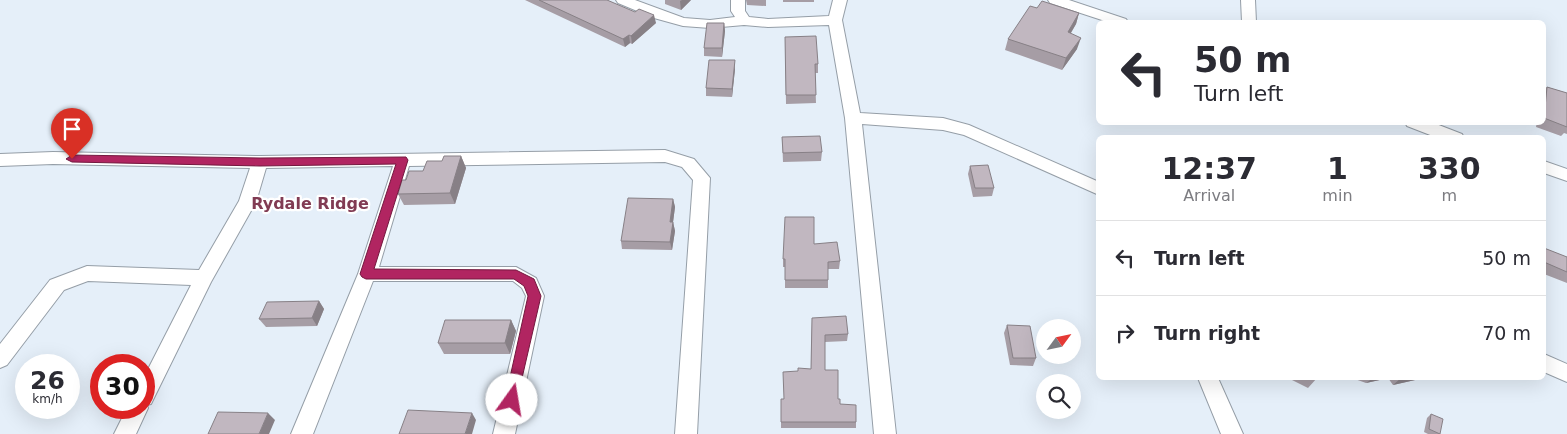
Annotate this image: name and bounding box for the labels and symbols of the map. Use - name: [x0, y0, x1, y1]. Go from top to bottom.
- pin: [51, 108, 93, 159]
- district label: Rydale Ridge: [251, 194, 369, 213]
- north arrow: [1036, 319, 1081, 364]
- speed limit sign: 30: [90, 354, 155, 419]
- position arrow: [485, 373, 537, 425]

